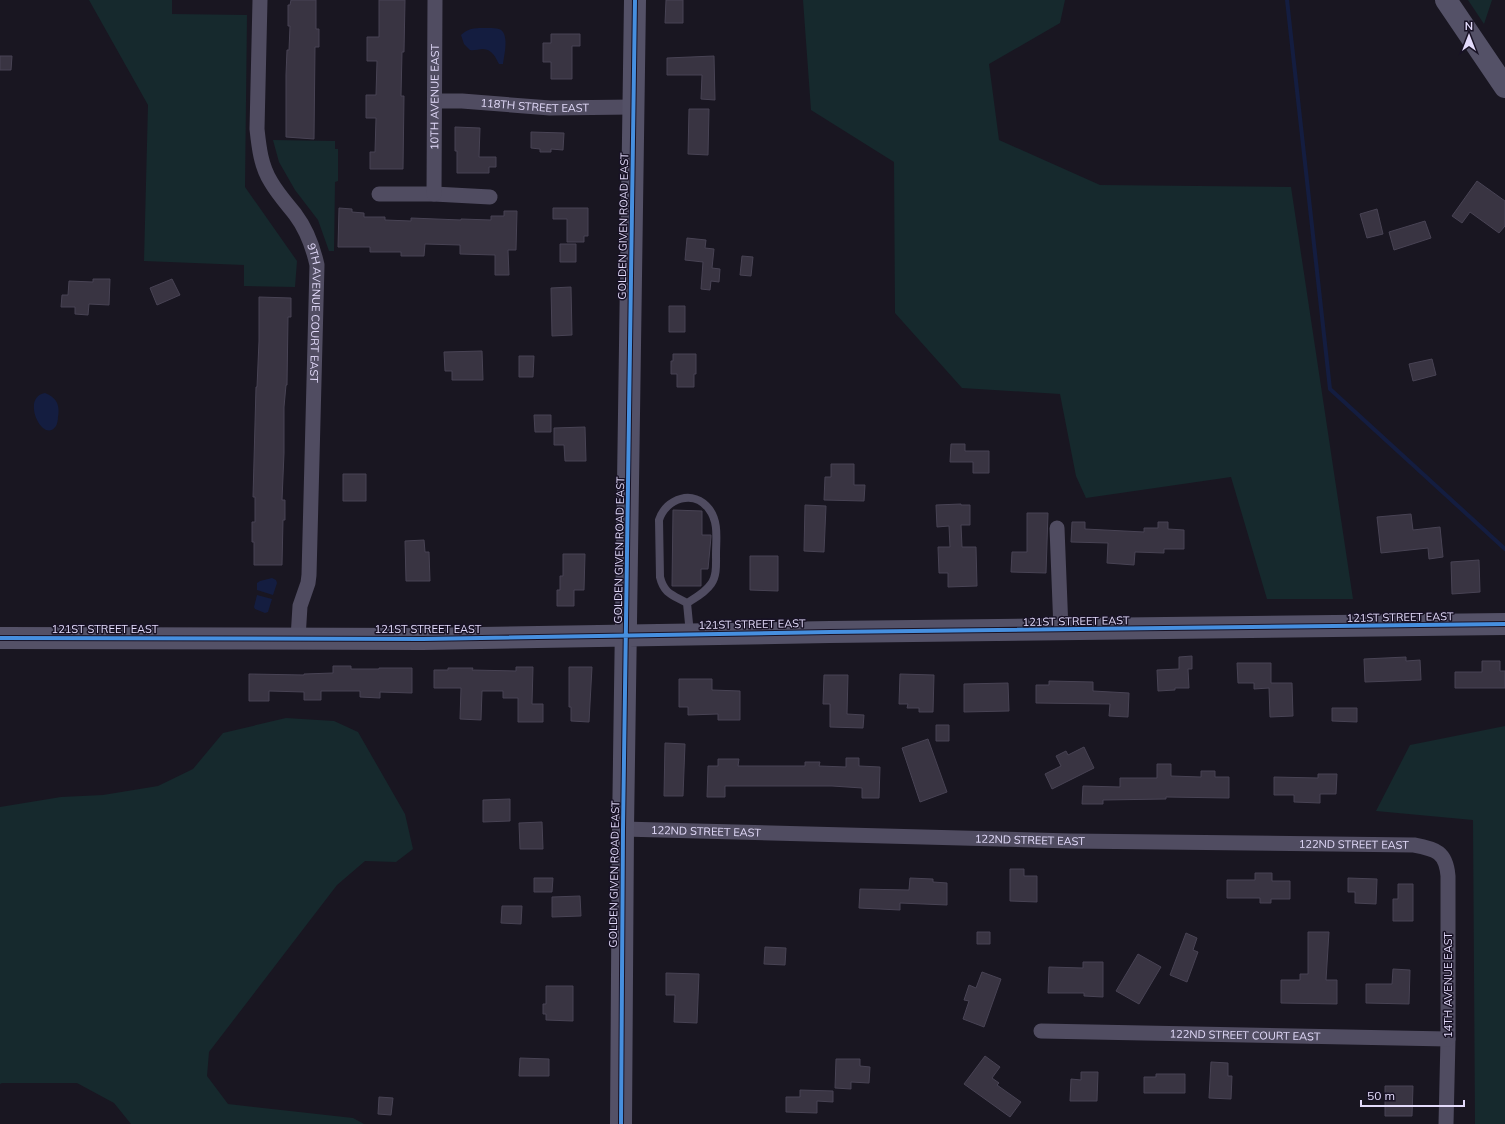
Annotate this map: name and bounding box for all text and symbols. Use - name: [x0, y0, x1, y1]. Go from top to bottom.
- north arrow: [1449, 16, 1489, 56]
- text: N: [1465, 19, 1473, 33]
- street label: 10TH AVENUE EAST: [427, 44, 442, 150]
- street label: 118TH STREET EAST: [480, 95, 590, 115]
- street label: GOLDEN GIVEN ROAD EAST: [615, 152, 631, 300]
- street label: 9TH AVENUE COURT EAST: [304, 241, 324, 383]
- street label: GOLDEN GIVEN ROAD EAST: [611, 476, 627, 624]
- street label: 121ST STREET EAST: [1346, 609, 1454, 625]
- street label: 121ST STREET EAST: [1022, 613, 1130, 629]
- street label: 121ST STREET EAST: [698, 616, 806, 632]
- street label: 121ST STREET EAST: [52, 622, 159, 636]
- street label: 121ST STREET EAST: [375, 622, 482, 636]
- street label: GOLDEN GIVEN ROAD EAST: [606, 800, 622, 948]
- street label: 122ND STREET EAST: [651, 823, 762, 840]
- street label: 122ND STREET EAST: [975, 831, 1085, 848]
- street label: 122ND STREET EAST: [1299, 837, 1409, 852]
- street label: 14TH AVENUE EAST: [1441, 932, 1455, 1038]
- street label: 122ND STREET COURT EAST: [1169, 1027, 1321, 1043]
- scale bar: [1361, 1082, 1464, 1108]
- text: 50 m: [1367, 1088, 1395, 1103]

